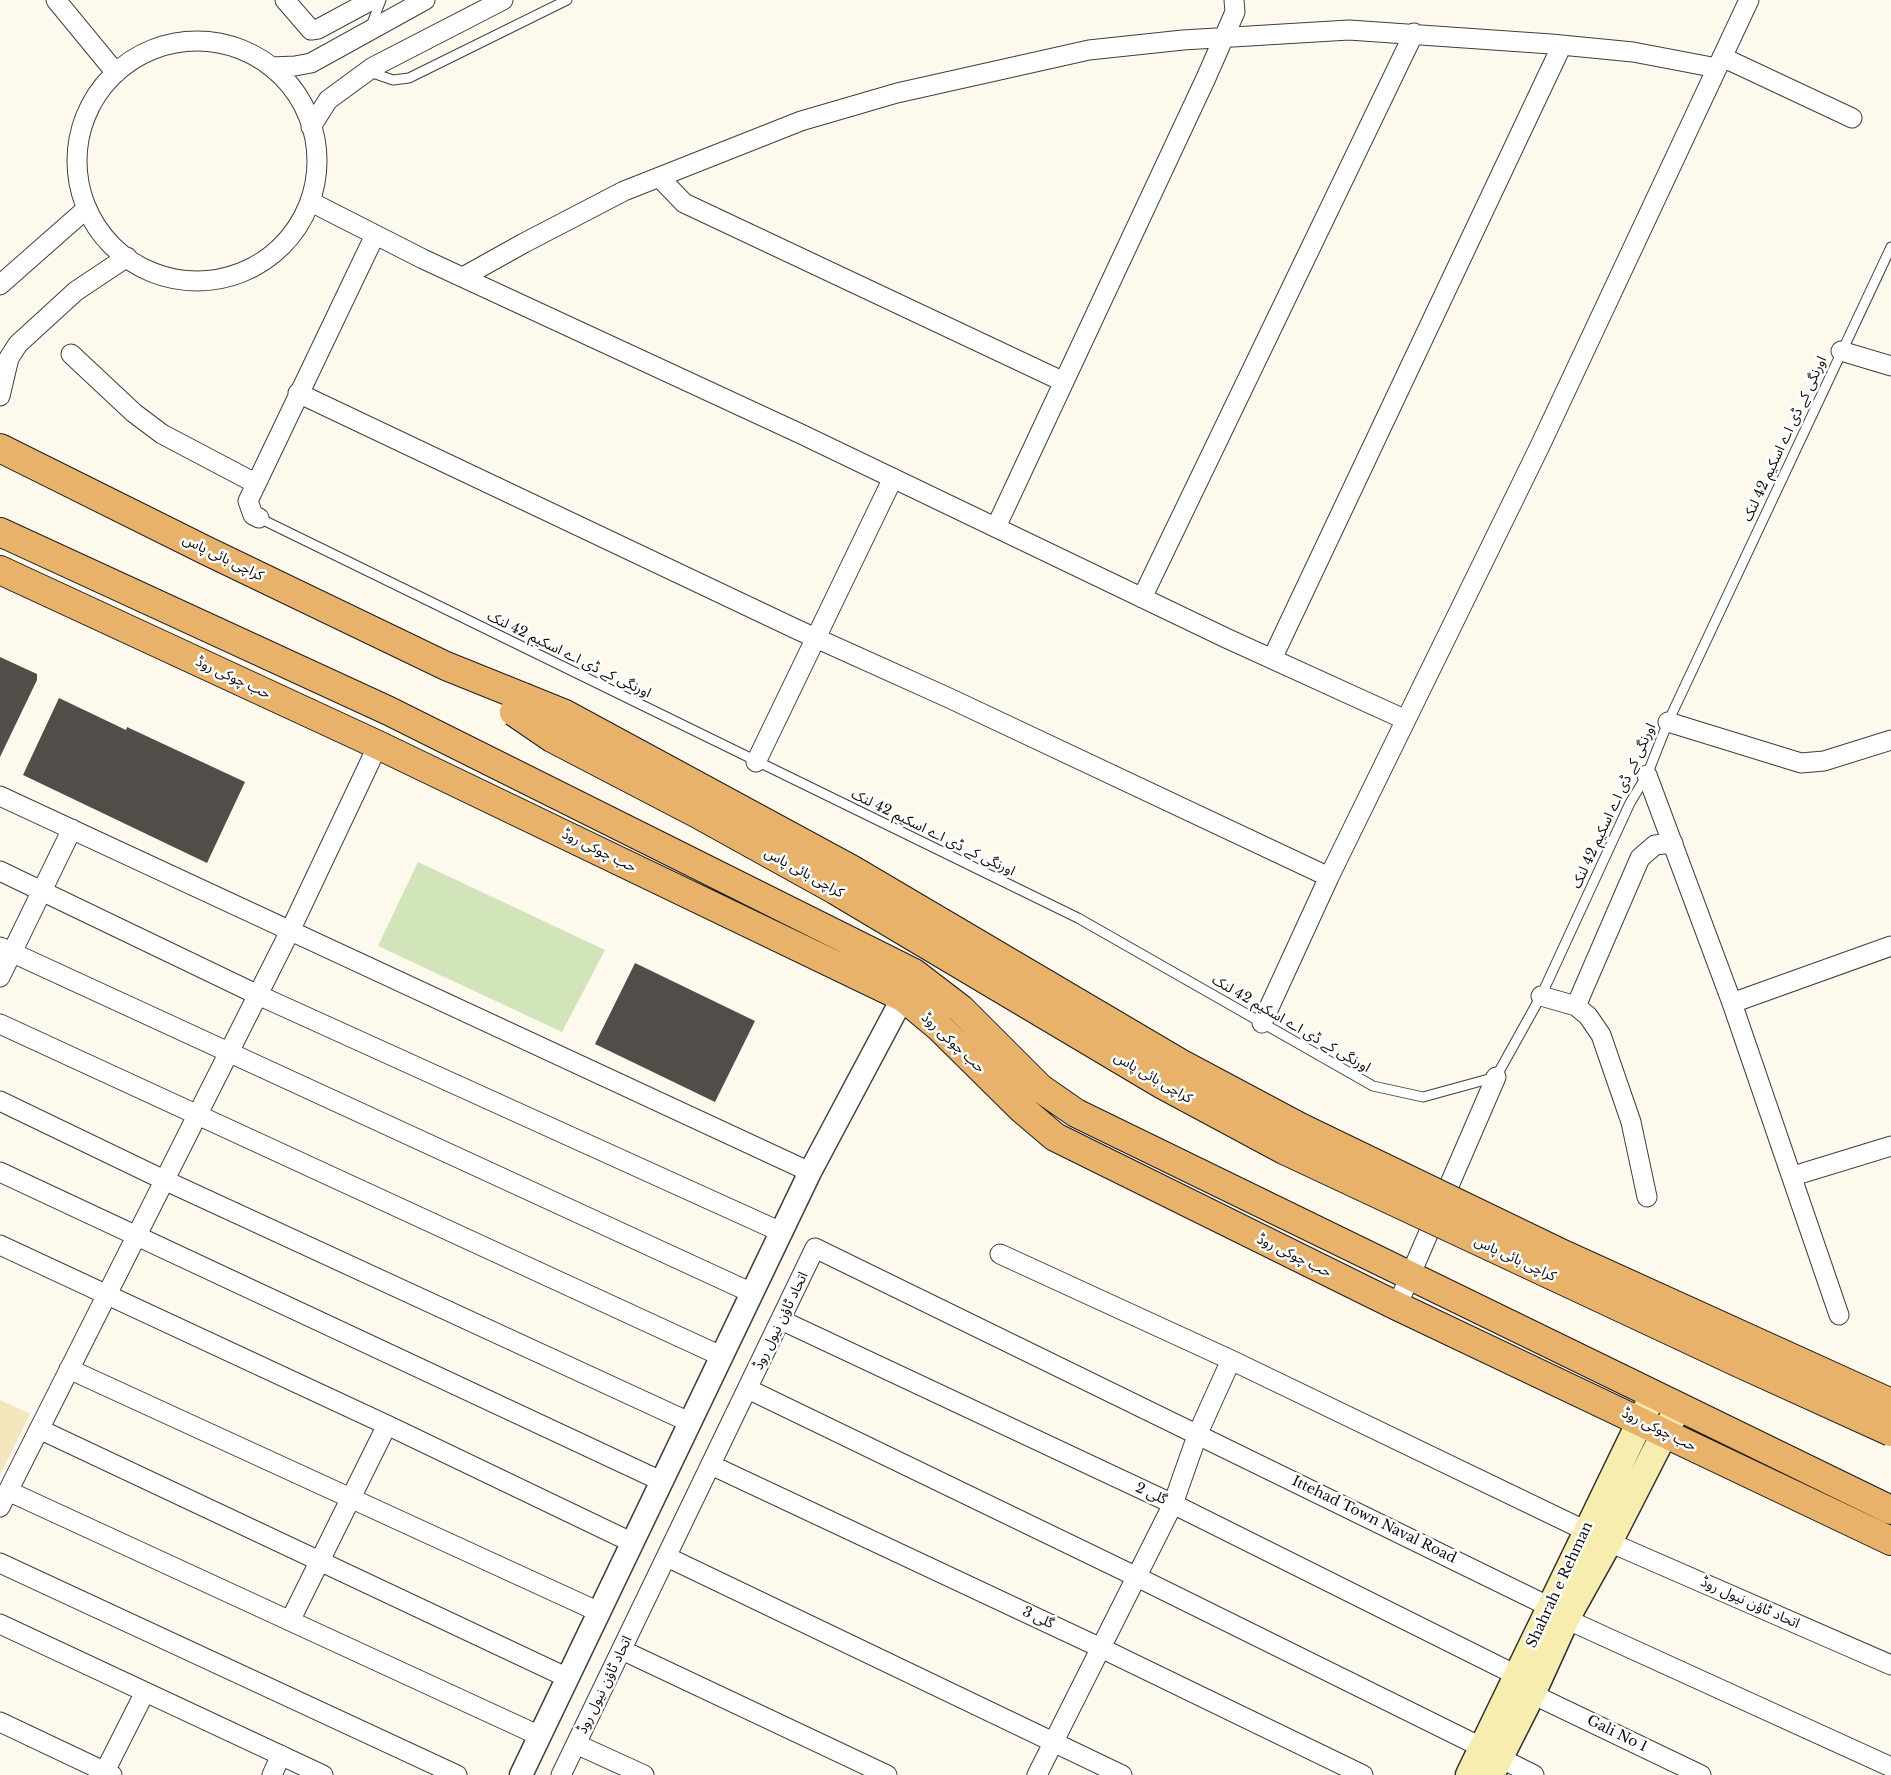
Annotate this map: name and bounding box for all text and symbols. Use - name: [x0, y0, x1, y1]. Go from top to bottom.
- street label: اورنگی کے ڈی اے اسکیم 42 لنک: [1739, 354, 1831, 524]
- street label: کراچی بائی پاس: [180, 531, 266, 585]
- street label: اورنگی کے ڈی اے اسکیم 42 لنک: [484, 608, 654, 702]
- street label: حب چوکی روڈ: [193, 653, 273, 703]
- street label: اورنگی کے ڈی اے اسکیم 42 لنک: [1568, 721, 1660, 891]
- street label: اورنگی کے ڈی اے اسکیم 42 لنک: [848, 786, 1018, 880]
- street label: حب چوکی روڈ: [559, 826, 639, 876]
- street label: کراچی بائی پاس: [761, 844, 847, 902]
- street label: اورنگی کے ڈی اے اسکیم 42 لنک: [1209, 972, 1373, 1076]
- street label: حب چوکی روڈ: [918, 1009, 988, 1077]
- street label: کراچی بائی پاس: [1111, 1049, 1195, 1107]
- street label: حب چوکی روڈ: [1254, 1231, 1334, 1281]
- street label: کراچی بائی پاس: [1472, 1233, 1558, 1285]
- street label: اتحاد ٹاؤن نیول روڈ: [750, 1269, 812, 1373]
- street label: حب چوکی روڈ: [1619, 1405, 1699, 1455]
- street label: Ittehad Town Naval Road: [1289, 1473, 1459, 1567]
- street label: گلی 2: [1133, 1479, 1169, 1509]
- street label: Shahrah e Rehman: [1523, 1519, 1597, 1651]
- street label: اتحاد ٹاؤن نیول روڈ: [1698, 1574, 1802, 1632]
- street label: گلی 3: [1020, 1603, 1056, 1633]
- street label: اتحاد ٹاؤن نیول روڈ: [574, 1633, 636, 1737]
- street label: Gali No 1: [1584, 1712, 1650, 1756]

